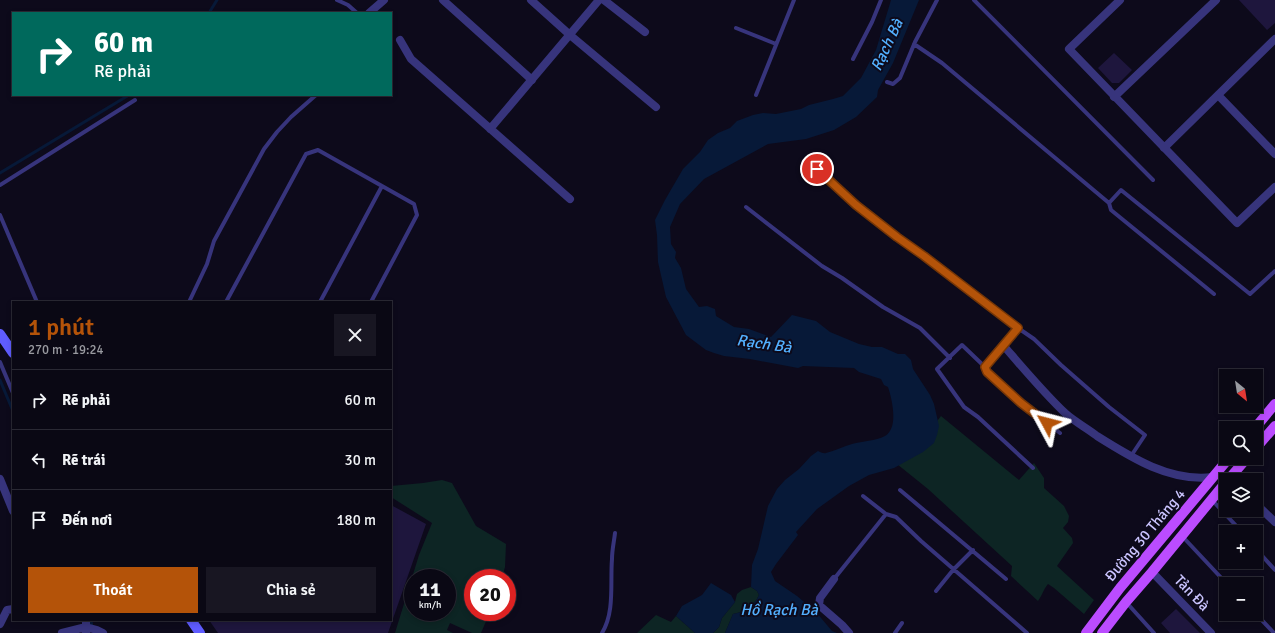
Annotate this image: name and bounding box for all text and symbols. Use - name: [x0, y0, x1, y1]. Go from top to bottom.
- water label: Rạch Bà: [866, 15, 908, 74]
- text: 60 m: [94, 26, 153, 60]
- icon: right: [28, 28, 80, 80]
- text: Rẽ phải: [94, 60, 151, 82]
- pin: [800, 152, 834, 186]
- icon: arrive: [806, 158, 828, 180]
- text: 1 phút: [28, 312, 94, 342]
- button: close: [334, 314, 376, 356]
- water label: Rạch Bà: [735, 330, 794, 358]
- text: 270 m · 19:24: [28, 342, 104, 358]
- north arrow: [1219, 369, 1263, 413]
- map controls: [1219, 369, 1263, 621]
- icon: right: [28, 389, 50, 411]
- text: Rẽ phải: [62, 391, 110, 409]
- text: 60 m: [345, 391, 376, 409]
- position arrow: [1026, 402, 1068, 444]
- button: search: [1219, 421, 1263, 465]
- icon: left: [28, 449, 50, 471]
- text: Rẽ trái: [62, 451, 105, 469]
- text: 30 m: [345, 451, 376, 469]
- button: layers: [1219, 473, 1263, 517]
- street label: Đường 30 Tháng 4: [1101, 485, 1189, 585]
- icon: arrive: [28, 509, 50, 531]
- text: Đến nơi: [62, 511, 112, 529]
- text: 180 m: [336, 511, 376, 529]
- button: +: [1219, 525, 1263, 569]
- button: Thoát: [28, 567, 198, 613]
- button: Chia sẻ: [206, 567, 376, 613]
- speed limit sign: 20: [464, 569, 516, 621]
- street label: Tản Đà: [1171, 571, 1213, 615]
- text: 11: [419, 577, 441, 602]
- button: −: [1219, 577, 1263, 621]
- text: km/h: [419, 599, 441, 611]
- water label: Hồ Rạch Bà: [740, 600, 819, 620]

